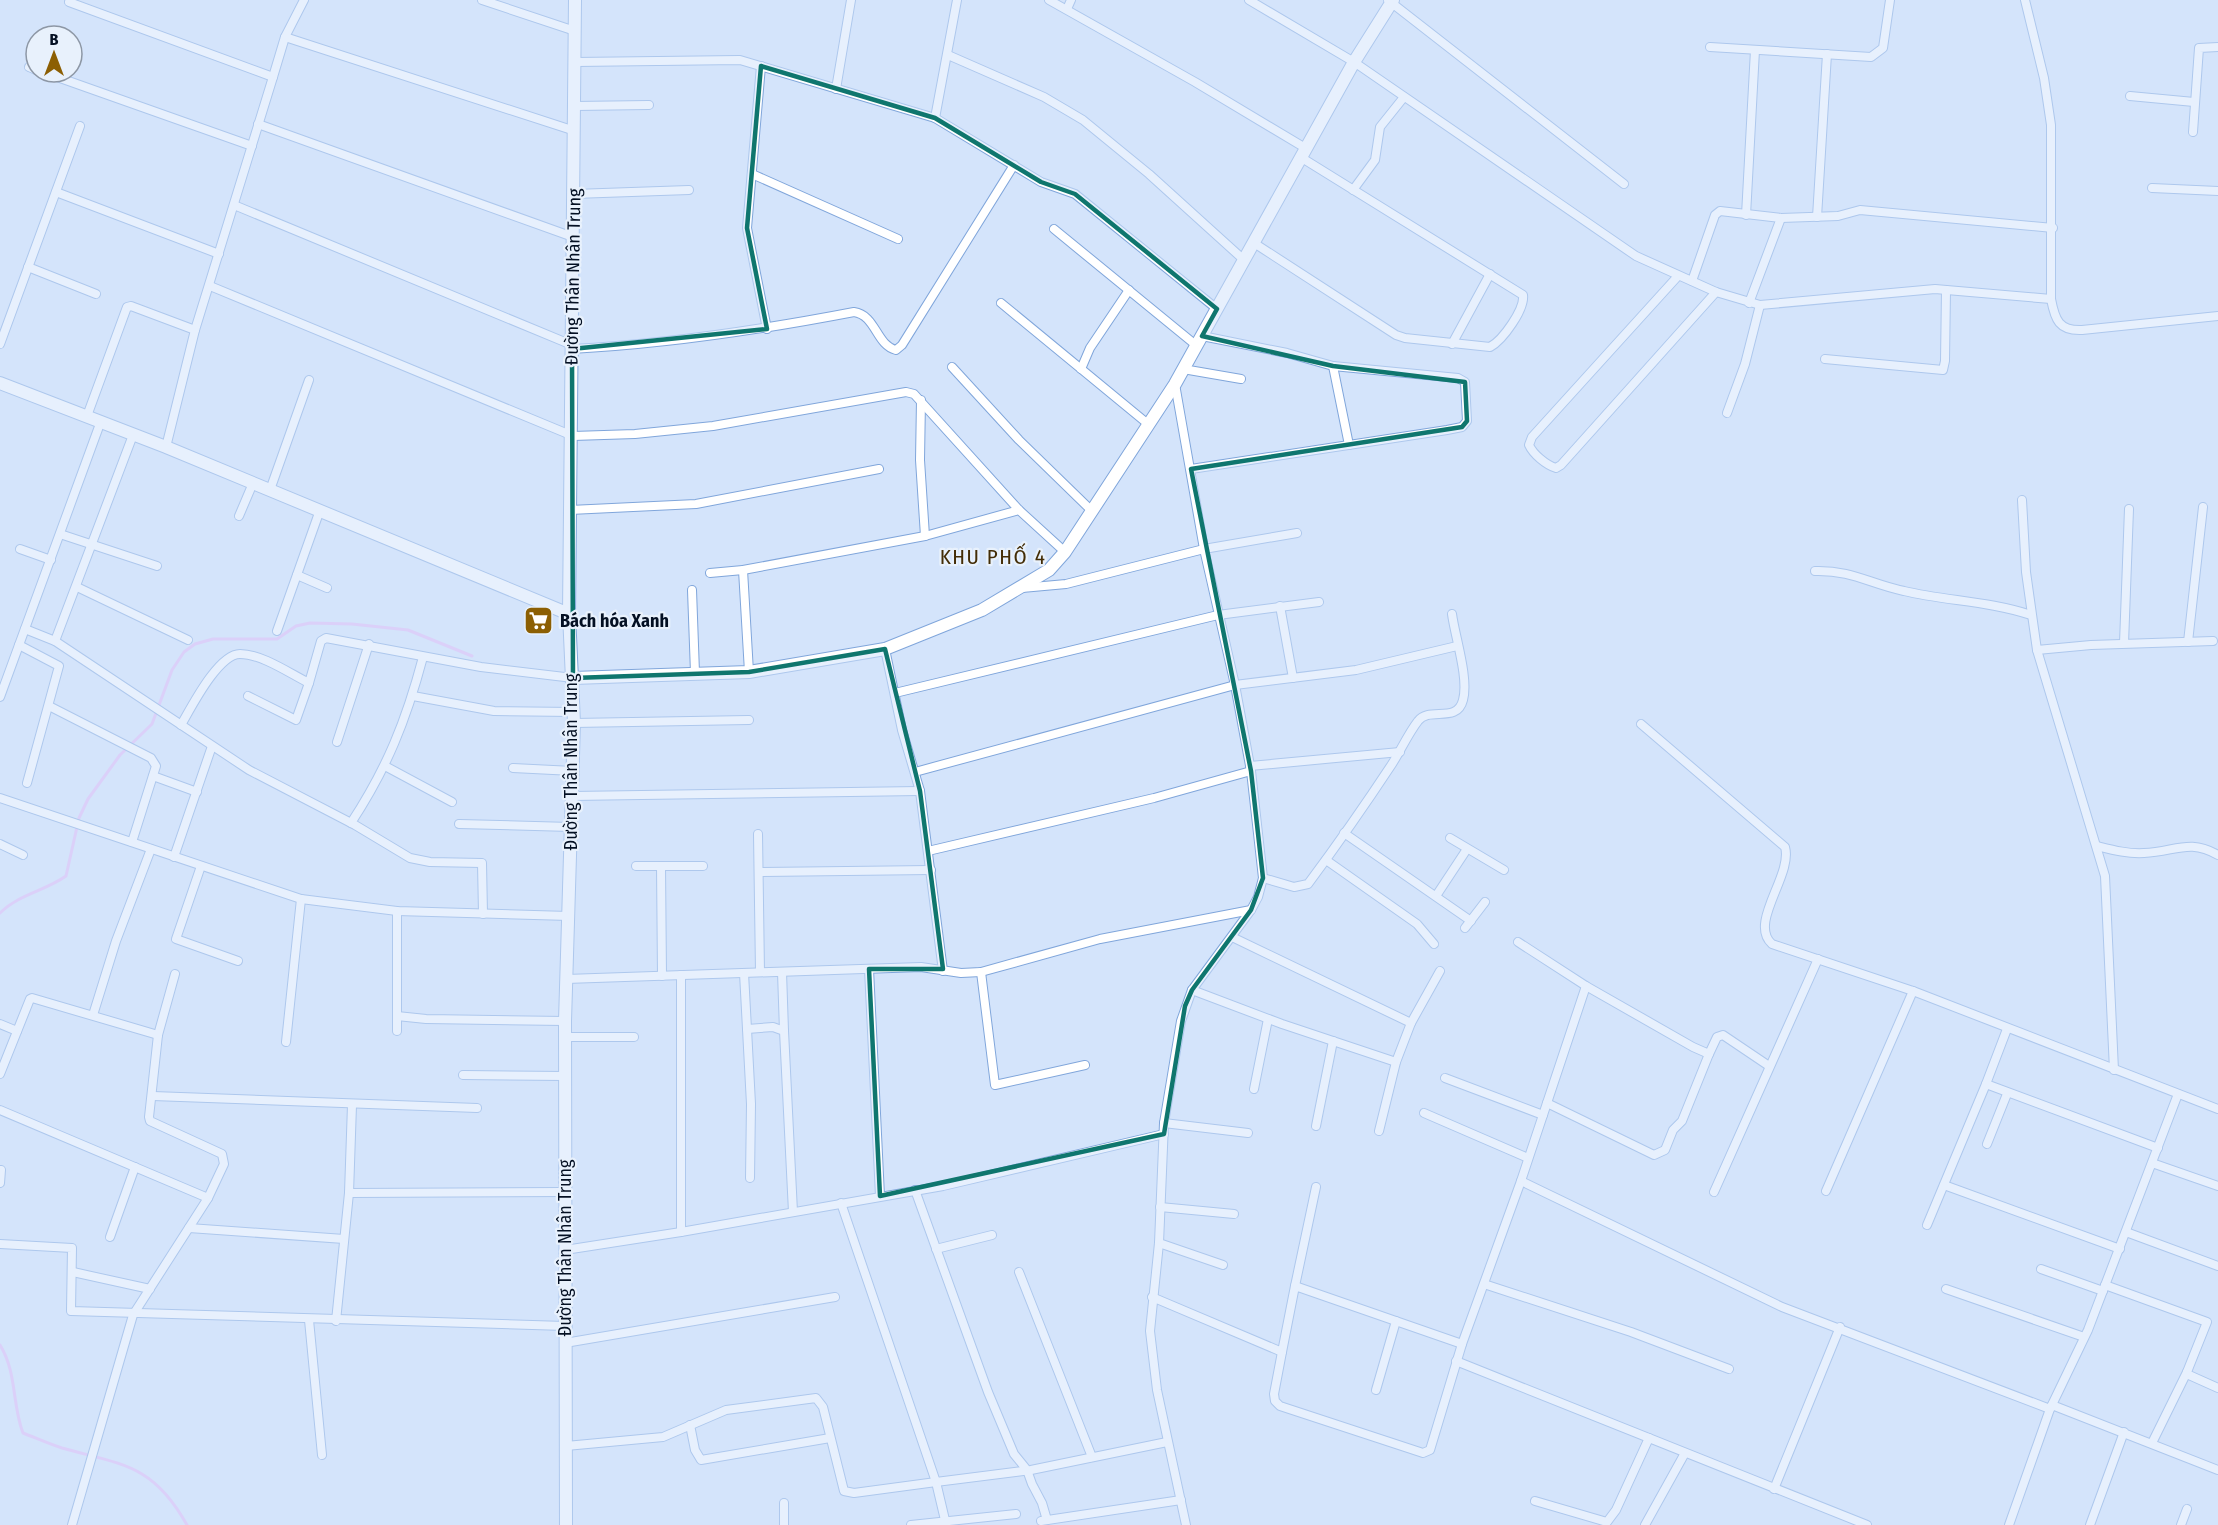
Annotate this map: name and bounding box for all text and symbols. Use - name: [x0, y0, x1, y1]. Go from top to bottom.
- north arrow: [24, 24, 84, 84]
- text: B: [50, 30, 59, 49]
- street label: Đường Thân Nhân Trung: [560, 188, 586, 366]
- district label: KHU PHỐ 4: [940, 543, 1046, 570]
- supermarket icon: Bách hóa Xanh: [523, 605, 555, 637]
- place label: Bách hóa Xanh: [560, 610, 669, 632]
- street label: Đường Thân Nhân Trung: [560, 673, 582, 850]
- street label: Đường Thân Nhân Trung: [554, 1159, 576, 1336]

